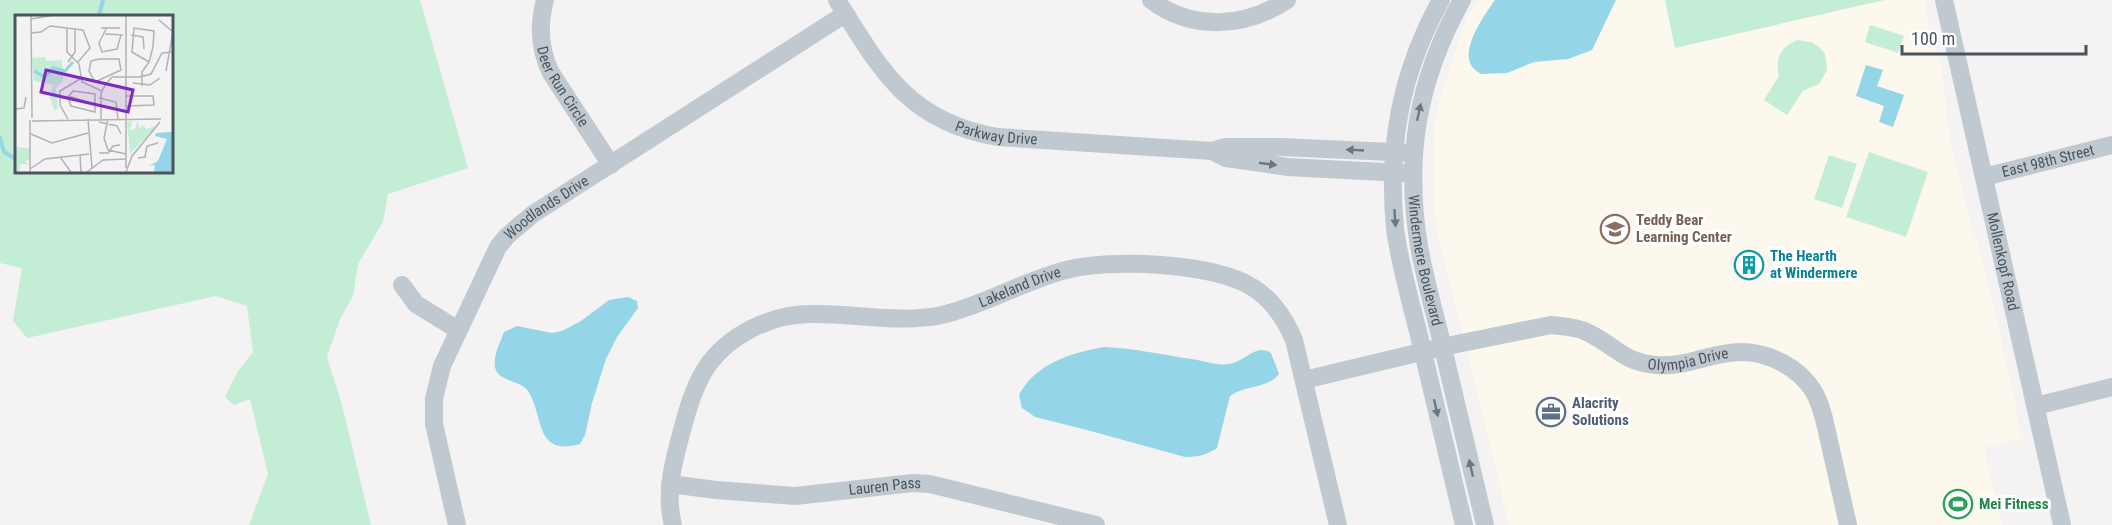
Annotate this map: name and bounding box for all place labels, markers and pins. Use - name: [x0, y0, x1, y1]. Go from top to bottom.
- place label: Teddy Bear Learning Center: [1636, 211, 1732, 246]
- school or university icon: Teddy Bear Learning Center: [1599, 213, 1631, 245]
- place label: The Hearth at Windermere: [1770, 247, 1857, 282]
- building icon: The Hearth at Windermere: [1733, 249, 1765, 281]
- place label: Alacrity Solutions: [1572, 394, 1629, 429]
- office icon: Alacrity Solutions: [1535, 396, 1567, 428]
- sports icon: Mei Fitness: [1942, 488, 1974, 520]
- place label: Mei Fitness: [1979, 495, 2049, 513]

